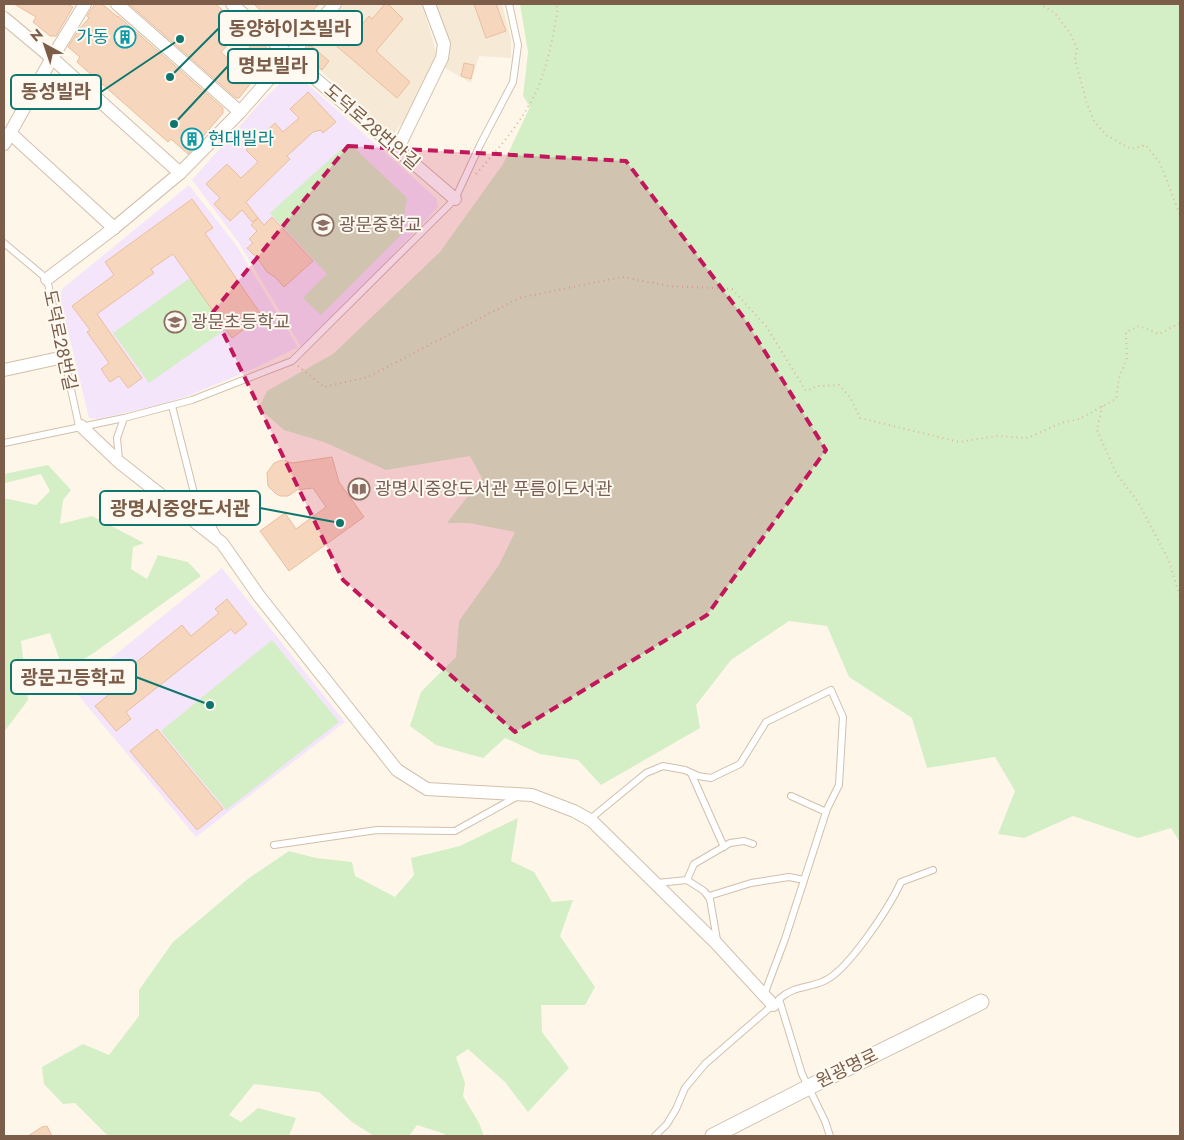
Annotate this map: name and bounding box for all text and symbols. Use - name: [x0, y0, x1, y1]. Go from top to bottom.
- callout: 동양하이츠빌라: [219, 11, 362, 45]
- text: 동양하이츠빌라: [229, 15, 352, 42]
- north arrow: [20, 20, 70, 70]
- text: N: [26, 24, 47, 46]
- place label: 가동: [76, 24, 109, 50]
- building icon: 가동: [113, 25, 137, 49]
- callout: 명보빌라: [228, 49, 318, 83]
- text: 명보빌라: [238, 52, 308, 79]
- callout: 동성빌라: [11, 75, 101, 109]
- text: 동성빌라: [21, 78, 91, 105]
- street label: 도덕로28번안길: [318, 78, 426, 176]
- place label: 현대빌라: [208, 126, 275, 152]
- building icon: 현대빌라: [180, 127, 204, 151]
- place label: 광문중학교: [339, 212, 422, 238]
- school or university icon: 광문중학교: [311, 213, 335, 237]
- street label: 도덕로28번길: [37, 287, 83, 393]
- place label: 광문초등학교: [191, 309, 290, 335]
- school or university icon: 광문초등학교: [163, 310, 187, 334]
- place label: 광명시중앙도서관 푸름이도서관: [375, 476, 613, 502]
- library icon: 광명시중앙도서관 푸름이도서관: [347, 477, 371, 501]
- callout: 광명시중앙도서관: [100, 491, 260, 525]
- text: 광명시중앙도서관: [110, 495, 250, 522]
- callout: 광문고등학교: [11, 660, 136, 694]
- text: 광문고등학교: [21, 664, 125, 691]
- street label: 원광명로: [812, 1042, 882, 1094]

